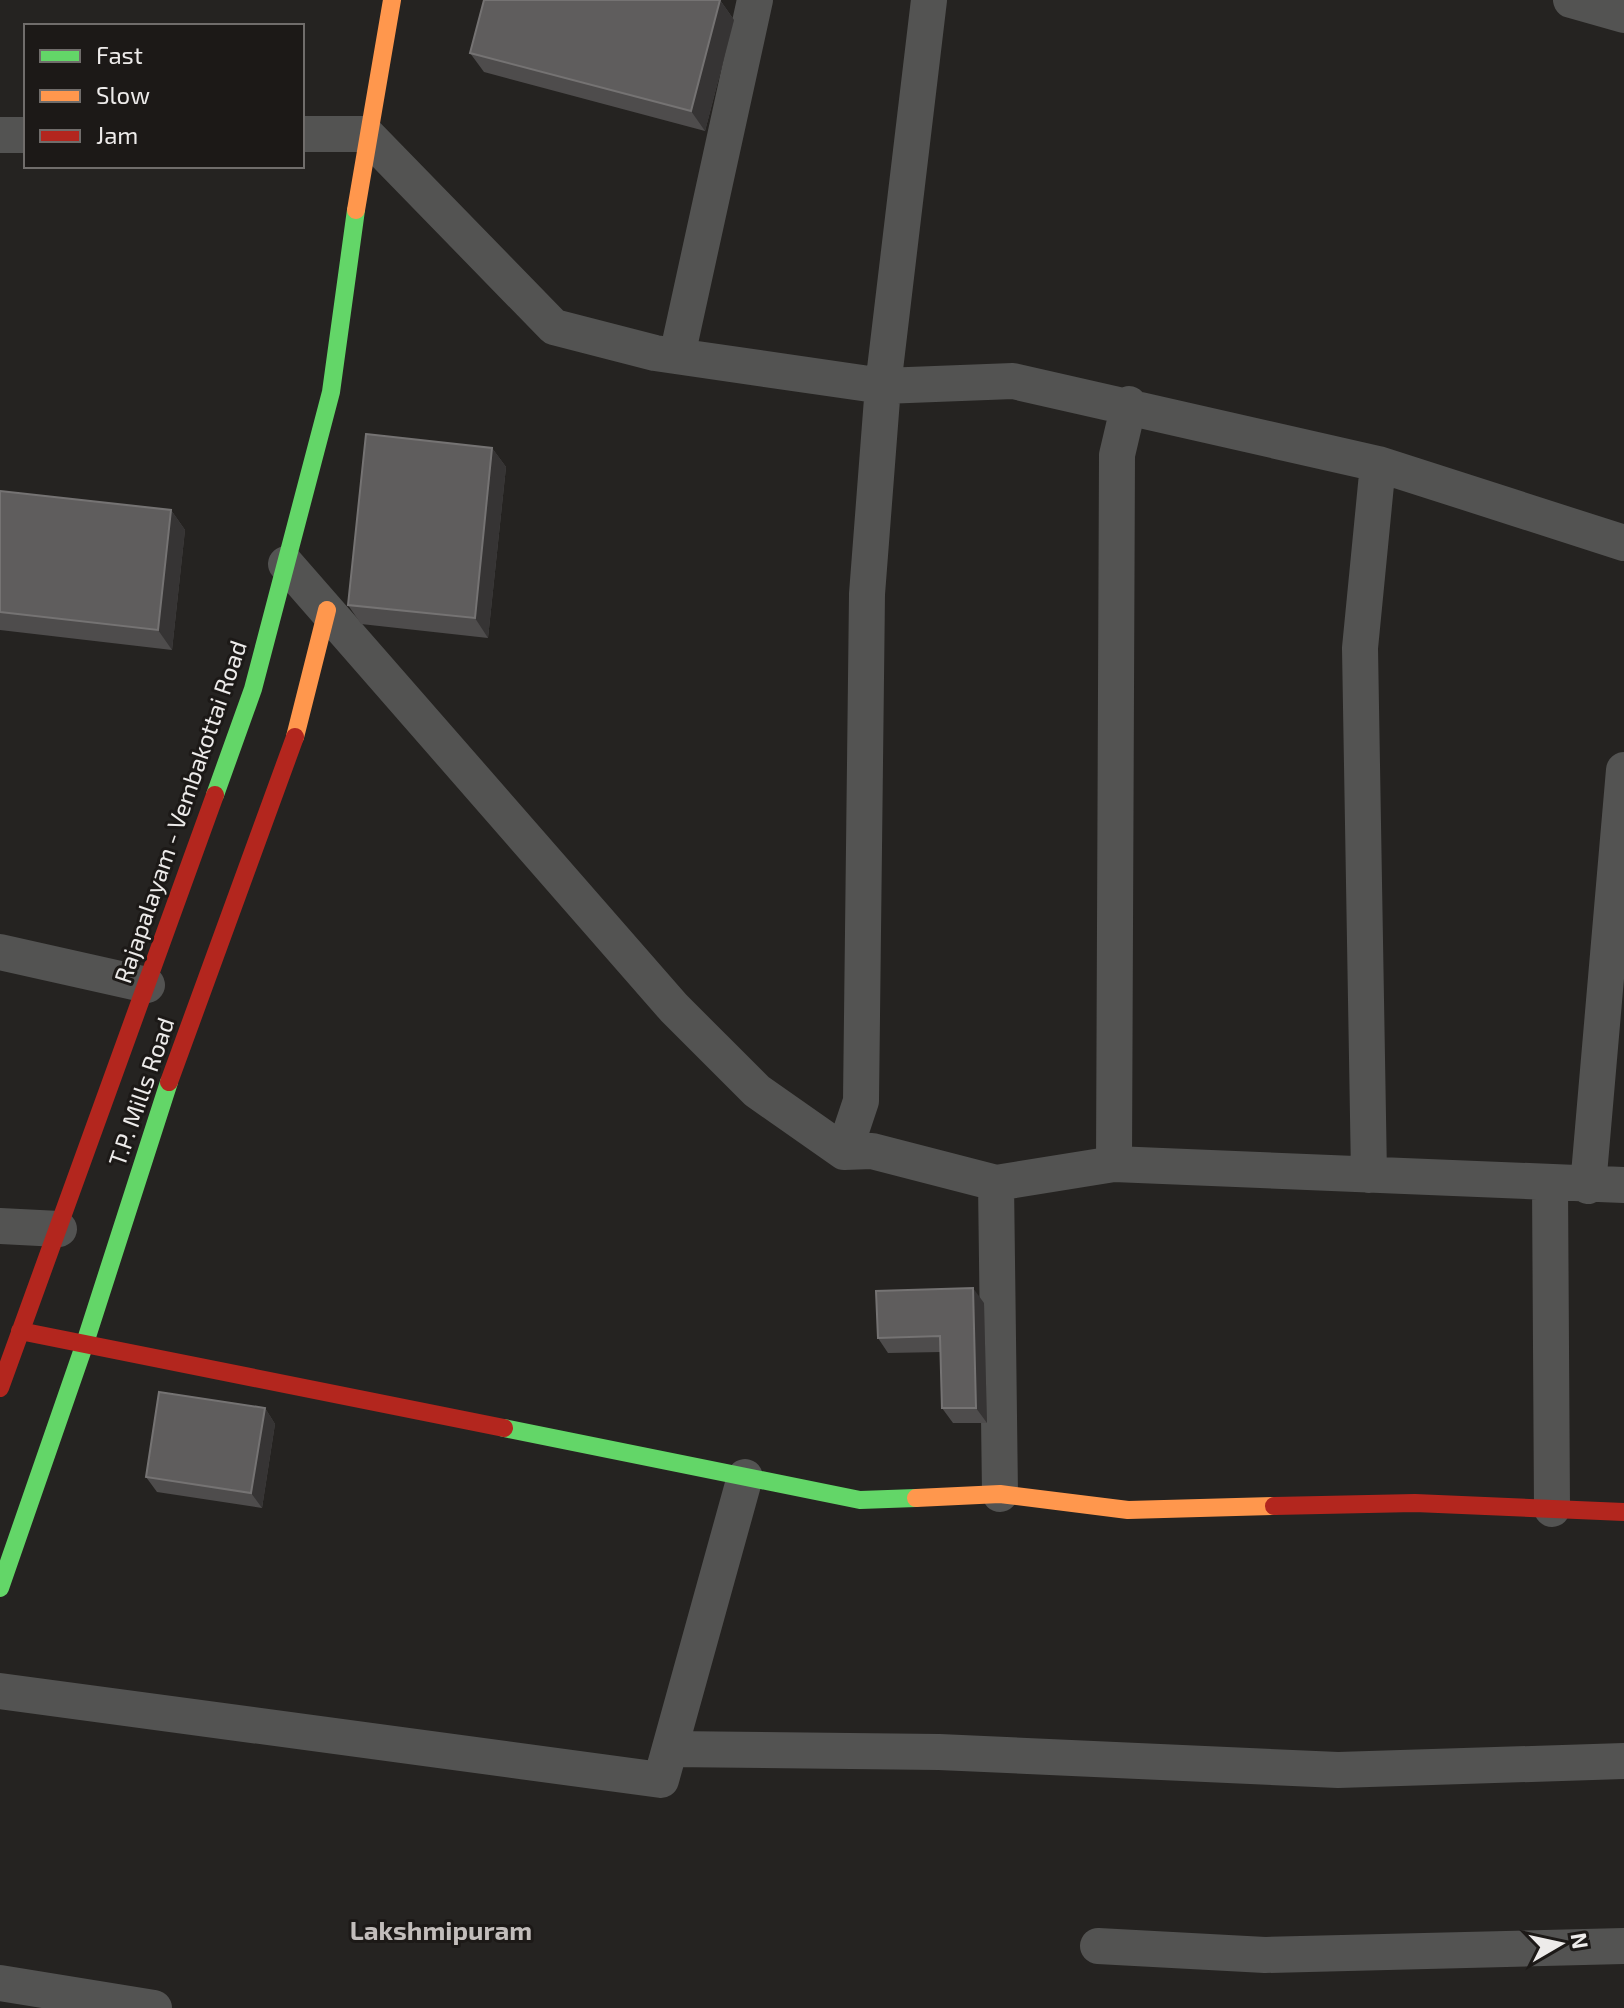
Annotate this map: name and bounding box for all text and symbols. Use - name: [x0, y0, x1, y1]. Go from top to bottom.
- legend: [24, 24, 304, 168]
- text: Fast: [96, 40, 143, 69]
- text: Slow: [96, 80, 150, 109]
- text: Jam: [96, 120, 138, 149]
- street label: Rajapalayam - Vembakottai Road: [107, 636, 252, 987]
- street label: T.P. Mills Road: [102, 1013, 180, 1170]
- north arrow: [1520, 1904, 1600, 1984]
- district label: Lakshmipuram: [350, 1914, 532, 1945]
- text: N: [1567, 1931, 1595, 1951]

